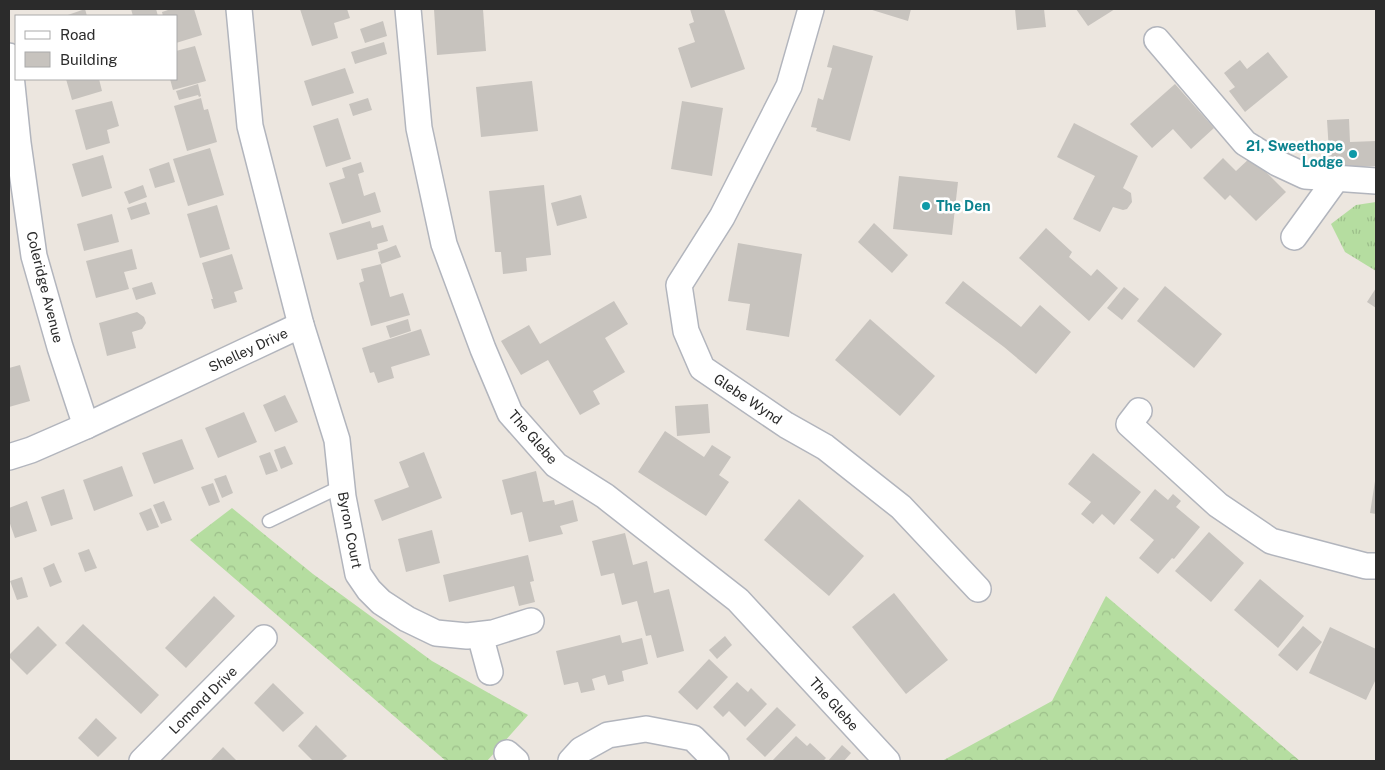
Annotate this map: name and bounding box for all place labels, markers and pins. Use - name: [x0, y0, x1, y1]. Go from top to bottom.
- place label: 21, Sweethope Lodge: [1246, 138, 1343, 170]
- marker: 21, Sweethope Lodge: [1347, 148, 1359, 160]
- place label: The Den: [936, 198, 991, 214]
- marker: The Den: [920, 200, 932, 212]

